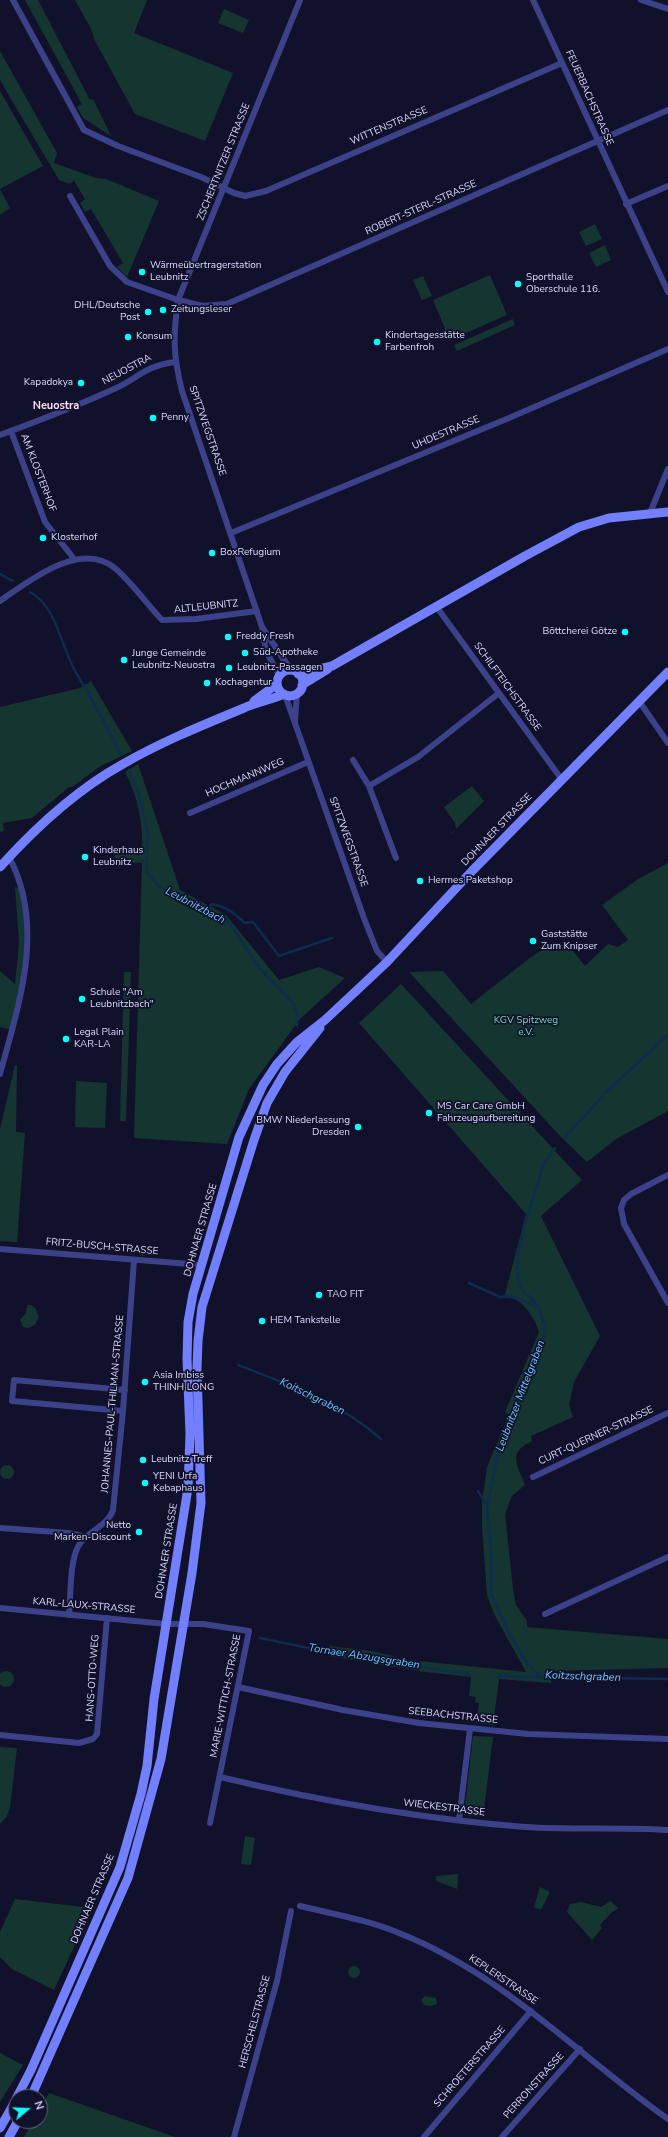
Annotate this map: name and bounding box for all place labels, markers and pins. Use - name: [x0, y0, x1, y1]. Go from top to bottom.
- place label: Wärmeübertragerstation Leubnitz: [150, 260, 261, 284]
- marker: Wärmeübertragerstation Leubnitz: [137, 267, 147, 277]
- place label: Sporthalle Oberschule 116.: [526, 272, 600, 296]
- marker: Sporthalle Oberschule 116.: [513, 279, 523, 289]
- place label: DHL/Deutsche Post: [74, 300, 140, 324]
- place label: Zeitungsleser: [171, 304, 232, 316]
- marker: Zeitungsleser: [158, 305, 168, 315]
- marker: DHL/Deutsche Post: [143, 307, 153, 317]
- place label: Kindertagesstätte Farbenfroh: [385, 330, 465, 354]
- place label: Konsum: [136, 331, 172, 343]
- marker: Konsum: [123, 332, 133, 342]
- marker: Kindertagesstätte Farbenfroh: [372, 337, 382, 347]
- place label: Kapadokya: [24, 377, 73, 389]
- marker: Kapadokya: [76, 378, 86, 388]
- place label: Penny: [161, 412, 189, 424]
- marker: Penny: [148, 413, 158, 423]
- place label: Klosterhof: [51, 532, 97, 544]
- marker: Klosterhof: [38, 533, 48, 543]
- place label: BoxRefugium: [220, 547, 281, 559]
- marker: BoxRefugium: [207, 548, 217, 558]
- place label: Böttcherei Götze: [542, 626, 617, 638]
- marker: Böttcherei Götze: [620, 627, 630, 637]
- place label: Freddy Fresh: [236, 631, 294, 643]
- marker: Freddy Fresh: [223, 632, 233, 642]
- place label: Süd-Apotheke: [253, 647, 318, 659]
- place label: Junge Gemeinde Leubnitz-Neuostra: [132, 648, 215, 672]
- marker: Süd-Apotheke: [240, 648, 250, 658]
- marker: Junge Gemeinde Leubnitz-Neuostra: [119, 655, 129, 665]
- place label: Leubnitz-Passagen: [237, 662, 322, 674]
- marker: Leubnitz-Passagen: [224, 663, 234, 673]
- place label: Kochagentur: [215, 677, 272, 689]
- marker: Kochagentur: [202, 678, 212, 688]
- place label: Kinderhaus Leubnitz: [93, 845, 143, 868]
- marker: Kinderhaus Leubnitz: [80, 852, 90, 862]
- place label: Hermes Paketshop: [428, 875, 513, 887]
- marker: Hermes Paketshop: [415, 876, 425, 886]
- place label: Gaststätte Zum Knipser: [541, 929, 597, 952]
- marker: Gaststätte Zum Knipser: [528, 936, 538, 946]
- place label: Schule "Am Leubnitzbach": [90, 987, 154, 1010]
- marker: Schule "Am Leubnitzbach": [77, 994, 87, 1004]
- place label: Legal Plain KAR-LA: [74, 1027, 124, 1050]
- marker: Legal Plain KAR-LA: [61, 1034, 71, 1044]
- place label: MS Car Care GmbH Fahrzeugaufbereitung: [437, 1101, 535, 1124]
- marker: MS Car Care GmbH Fahrzeugaufbereitung: [424, 1108, 434, 1118]
- place label: BMW Niederlassung Dresden: [256, 1115, 350, 1138]
- marker: BMW Niederlassung Dresden: [353, 1122, 363, 1132]
- place label: TAO FIT: [327, 1289, 364, 1301]
- marker: TAO FIT: [314, 1290, 324, 1300]
- place label: HEM Tankstelle: [270, 1315, 340, 1327]
- marker: HEM Tankstelle: [257, 1316, 267, 1326]
- place label: Asia Imbiss THINH LONG: [153, 1370, 214, 1394]
- marker: Asia Imbiss THINH LONG: [140, 1377, 150, 1387]
- place label: Leubnitz Treff: [151, 1454, 212, 1466]
- marker: Leubnitz Treff: [138, 1455, 148, 1465]
- place label: YENI Urfa Kebaphaus: [153, 1471, 203, 1494]
- marker: YENI Urfa Kebaphaus: [140, 1478, 150, 1488]
- place label: Netto Marken-Discount: [54, 1520, 131, 1544]
- marker: Netto Marken-Discount: [134, 1527, 144, 1537]

